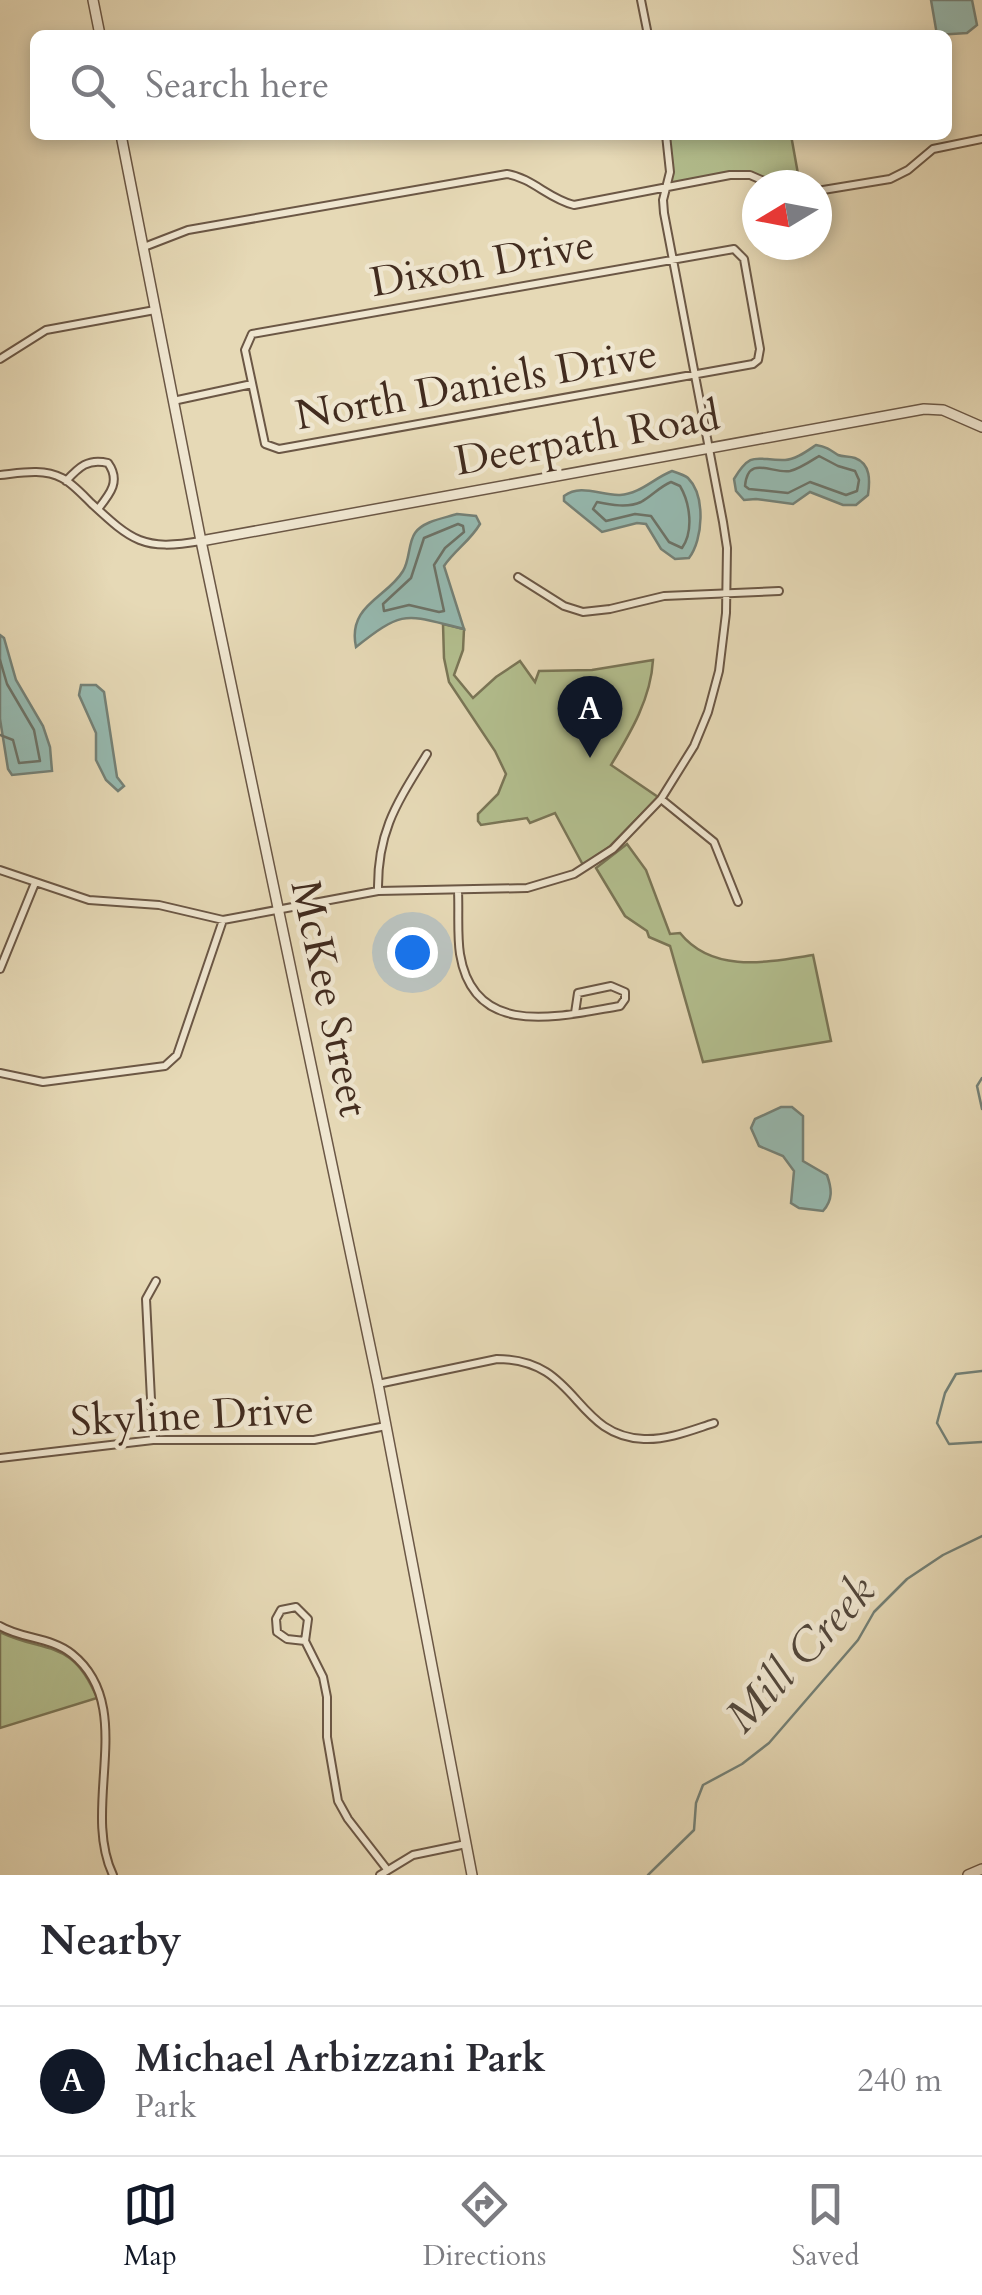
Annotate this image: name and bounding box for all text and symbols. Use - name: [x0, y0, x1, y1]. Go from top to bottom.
- search box: [30, 30, 952, 140]
- icon: search: [65, 58, 120, 113]
- text: Search here: [145, 59, 329, 111]
- north arrow: [742, 170, 832, 260]
- street label: Dixon Drive: [366, 216, 599, 311]
- street label: North Daniels Drive: [291, 325, 661, 444]
- street label: Deerpath Road: [450, 387, 724, 490]
- pin: A: [558, 676, 622, 758]
- street label: McKee Street: [277, 875, 382, 1122]
- your location: [387, 927, 438, 978]
- street label: Skyline Drive: [69, 1381, 315, 1450]
- water label: Mill Creek: [711, 1562, 889, 1746]
- text: Nearby: [40, 1912, 182, 1969]
- text: Michael Arbizzani Park: [135, 2033, 546, 2085]
- text: A: [60, 2059, 85, 2103]
- text: 240 m: [857, 2059, 942, 2103]
- text: Park: [135, 2085, 197, 2129]
- tab: Map: [123, 2177, 178, 2275]
- tab: Directions: [423, 2177, 546, 2275]
- tab: Saved: [791, 2177, 859, 2275]

